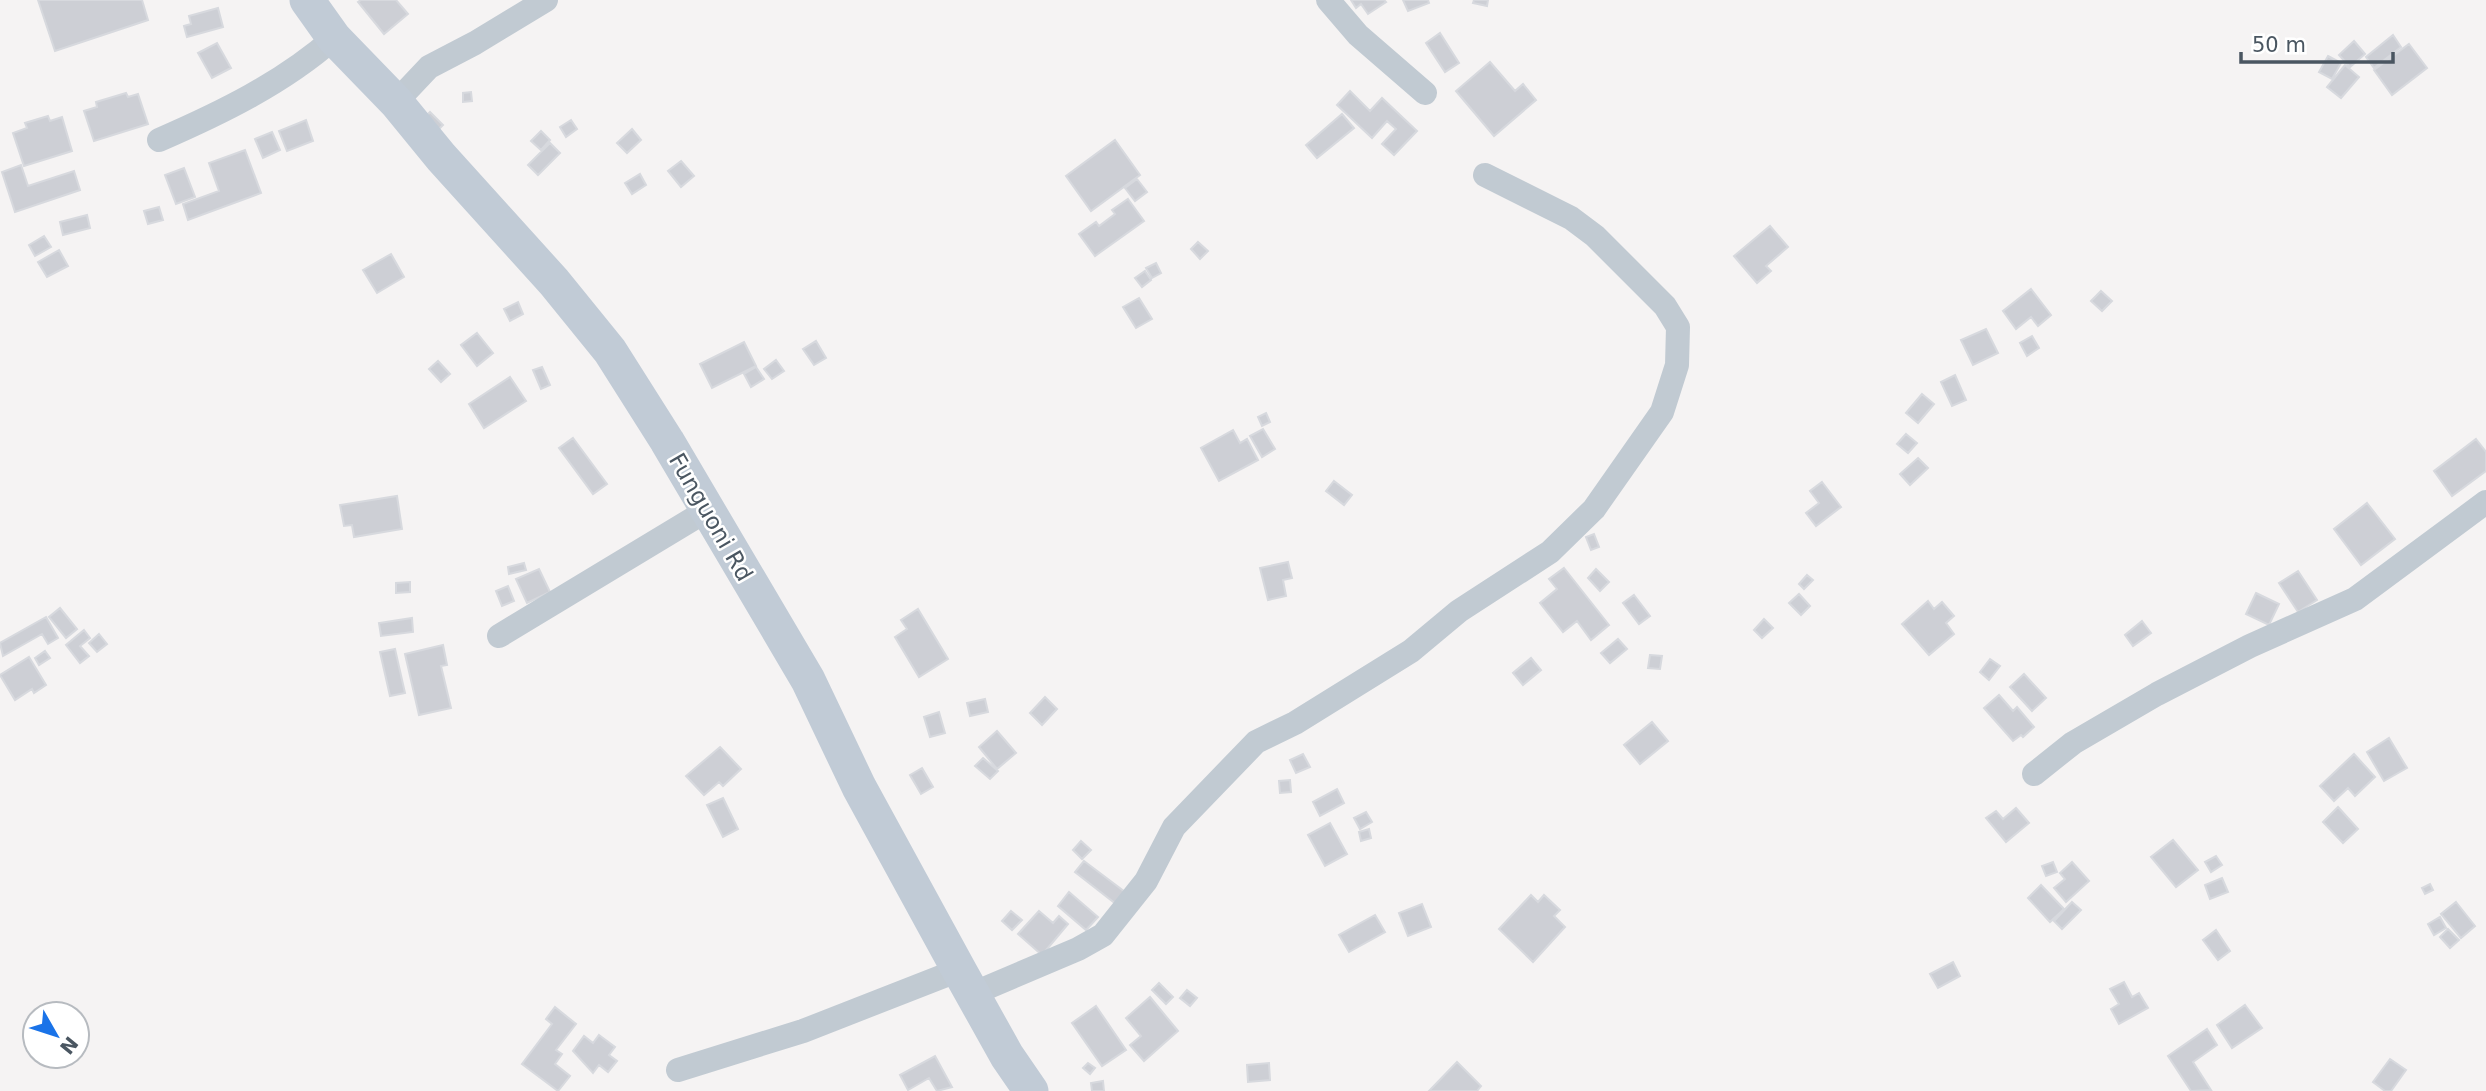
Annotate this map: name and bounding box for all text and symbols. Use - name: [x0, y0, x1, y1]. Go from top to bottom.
- scale bar: [2241, 21, 2393, 65]
- text: 50 m: [2252, 33, 2306, 57]
- street label: Funguoni Rd: [664, 448, 758, 586]
- north arrow: [21, 1000, 91, 1070]
- text: N: [56, 1033, 83, 1059]

